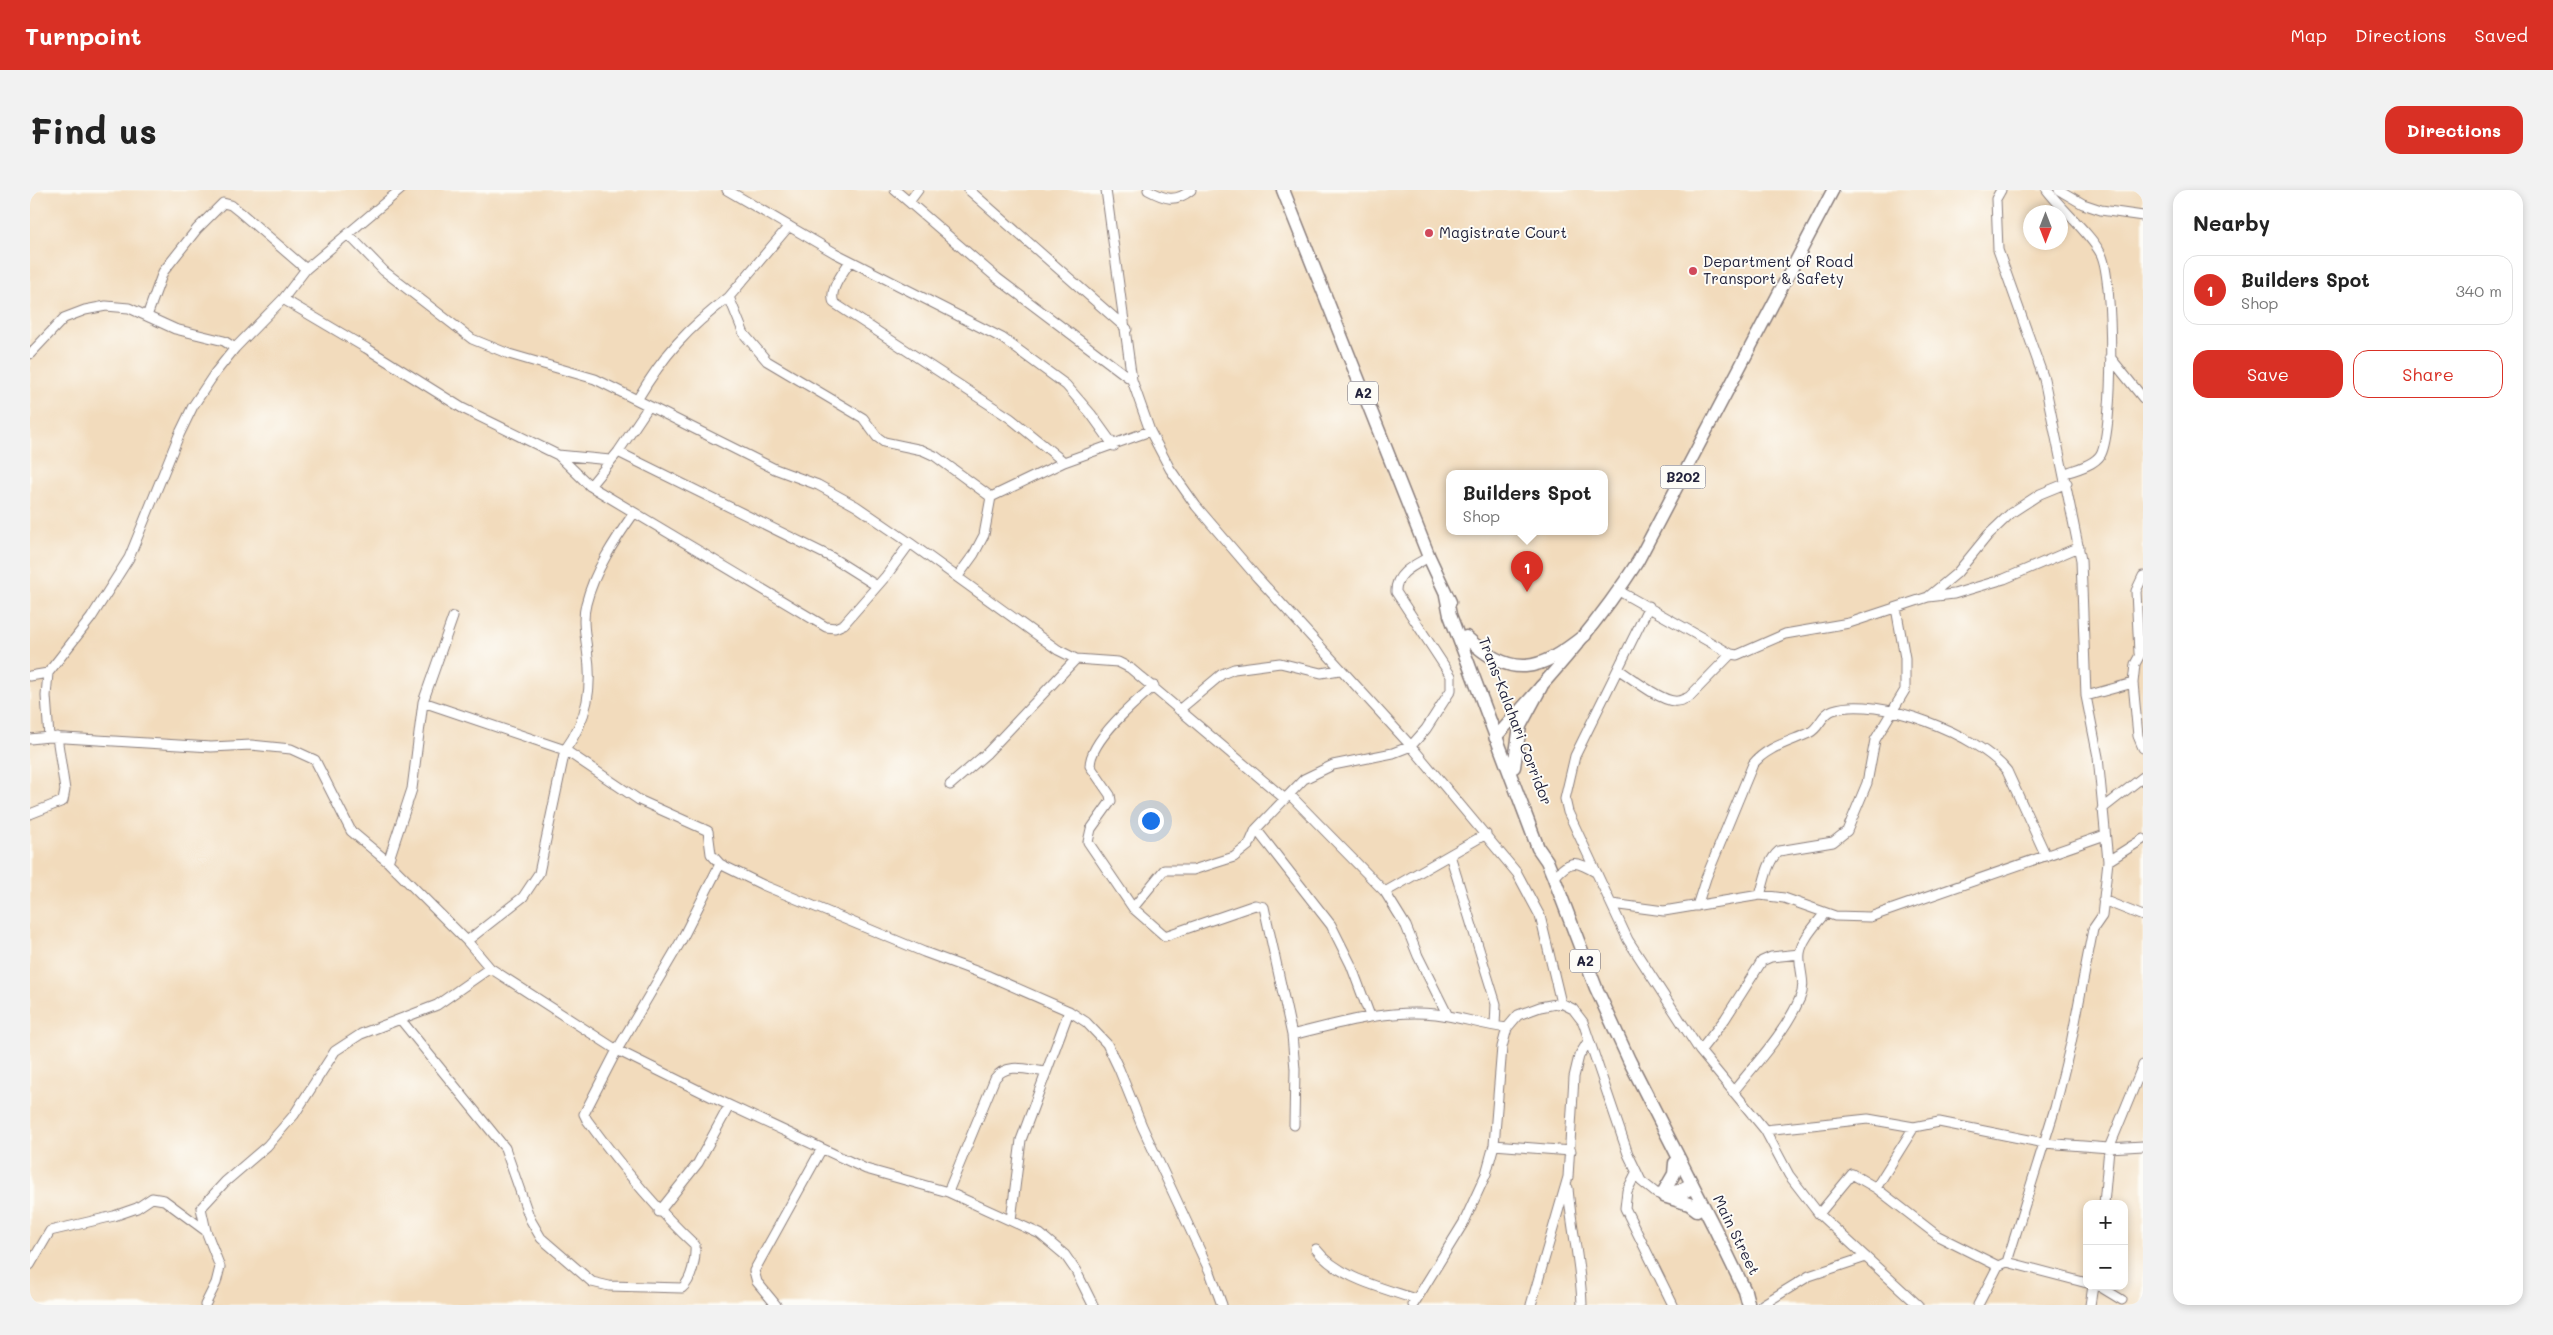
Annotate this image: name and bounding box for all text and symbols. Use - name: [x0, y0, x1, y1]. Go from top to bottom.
- text: Turnpoint: [25, 20, 141, 51]
- text: Map: [2290, 23, 2327, 47]
- text: Directions: [2355, 23, 2447, 47]
- text: Saved: [2475, 23, 2528, 47]
- button: Directions: [2385, 106, 2523, 154]
- text: Find us: [30, 107, 157, 153]
- north arrow: [2023, 205, 2068, 250]
- text: Nearby: [2193, 209, 2270, 236]
- place label: Magistrate Court: [1439, 222, 1567, 242]
- marker: Magistrate Court: [1423, 227, 1435, 239]
- place label: Department of Road Transport & Safety: [1703, 251, 1853, 288]
- marker: Department of Road Transport & Safety: [1687, 265, 1699, 277]
- text: Builders Spot: [2241, 267, 2370, 292]
- text: 1: [2206, 280, 2214, 301]
- text: 340 m: [2455, 280, 2502, 301]
- text: Shop: [2241, 292, 2278, 313]
- button: Save: [2193, 350, 2343, 398]
- button: Share: [2353, 350, 2503, 398]
- road number: A2: [1348, 382, 1378, 404]
- road number: B202: [1660, 466, 1706, 488]
- popup: [1446, 470, 1608, 535]
- text: Builders Spot: [1463, 480, 1591, 505]
- text: Shop: [1463, 505, 1500, 526]
- pin: 1: [1511, 551, 1543, 592]
- street label: Trans-Kalahari Corridor: [1475, 634, 1557, 808]
- your location: [1138, 808, 1164, 834]
- road number: A2: [1570, 949, 1600, 972]
- street label: Main Street: [1709, 1191, 1765, 1278]
- map controls: [2083, 1200, 2128, 1290]
- button: +: [2083, 1200, 2128, 1245]
- button: −: [2083, 1245, 2128, 1290]

